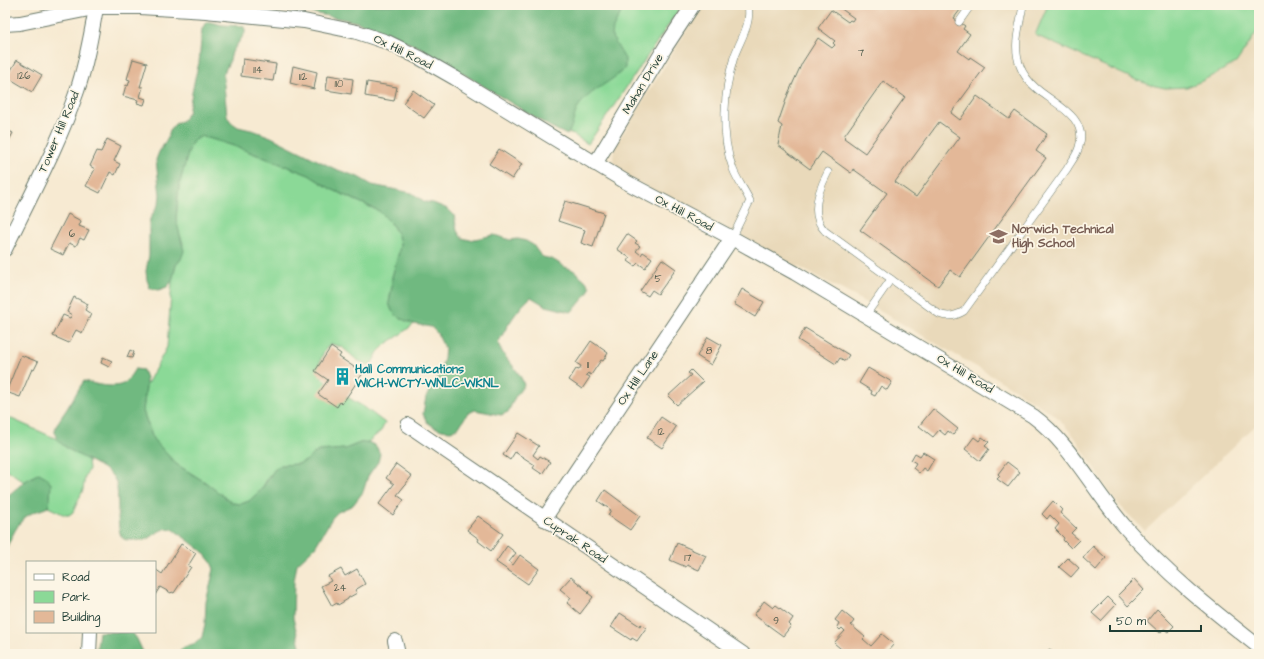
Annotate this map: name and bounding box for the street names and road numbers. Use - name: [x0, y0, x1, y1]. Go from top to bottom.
- street label: Ox Hill Road: [371, 30, 435, 74]
- street label: Mahan Drive: [618, 50, 668, 117]
- street label: Tower Hill Road: [34, 89, 84, 175]
- street label: Ox Hill Road: [652, 191, 716, 235]
- street label: Ox Hill Lane: [613, 347, 663, 409]
- street label: Ox Hill Road: [933, 350, 997, 398]
- street label: Cuprak Road: [540, 512, 610, 568]

